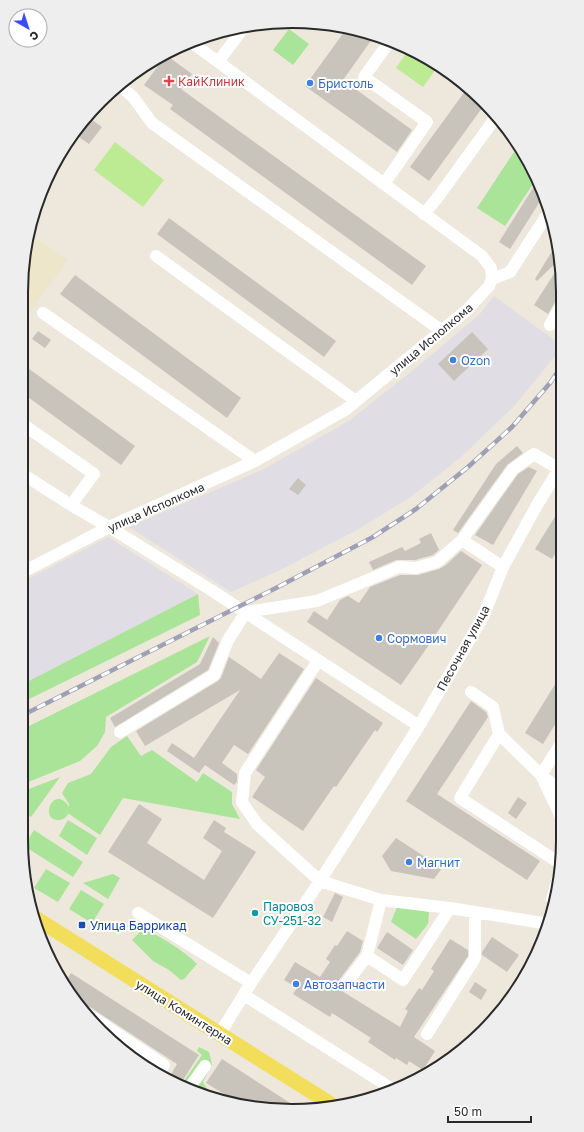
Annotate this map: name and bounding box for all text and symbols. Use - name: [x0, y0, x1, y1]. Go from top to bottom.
- north arrow: [8, 8, 48, 48]
- text: С: [27, 29, 42, 44]
- place label: КайКлиник: [178, 74, 245, 89]
- marker: КайКлиник: [163, 75, 175, 87]
- place label: Бристоль: [318, 76, 373, 91]
- marker: Бристоль: [305, 78, 315, 88]
- street label: улица Исполкома: [386, 300, 476, 378]
- place label: Ozon: [461, 353, 490, 368]
- marker: Ozon: [448, 355, 458, 365]
- street label: улица Исполкома: [105, 479, 207, 535]
- street label: Песочная улица: [433, 603, 493, 693]
- place label: Сормович: [387, 631, 446, 646]
- marker: Сормович: [374, 633, 384, 643]
- place label: Магнит: [417, 855, 460, 870]
- marker: Магнит: [404, 857, 414, 867]
- place label: Паровоз СУ-251-32: [263, 899, 321, 928]
- marker: Паровоз СУ-251-32: [250, 908, 260, 918]
- place label: Улица Баррикад: [90, 918, 186, 933]
- marker: Улица Баррикад: [77, 920, 87, 930]
- street label: улица Коминтерна: [133, 976, 235, 1048]
- place label: Автозапчасти: [304, 977, 385, 992]
- marker: Автозапчасти: [291, 979, 301, 989]
- scale bar: [448, 1098, 531, 1124]
- text: 50 m: [454, 1104, 482, 1119]

